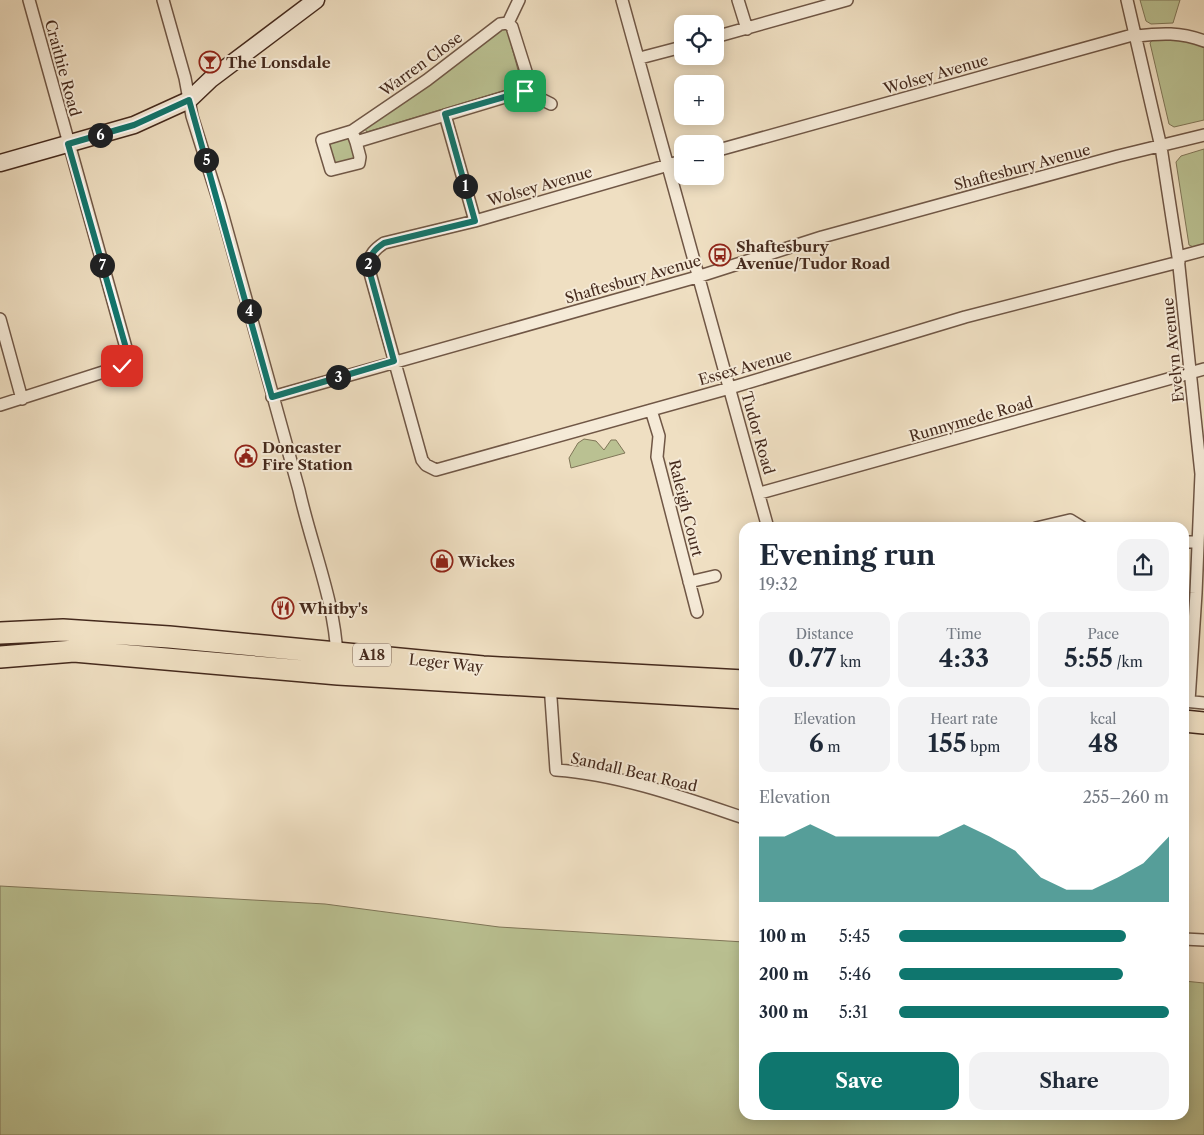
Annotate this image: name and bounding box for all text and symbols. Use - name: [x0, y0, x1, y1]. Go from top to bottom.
- map controls: [674, 15, 724, 185]
- button: locate: [674, 15, 724, 65]
- street label: Craithie Road: [41, 18, 85, 118]
- street label: Warren Close: [375, 28, 466, 101]
- bar icon: The Lonsdale: [198, 50, 222, 74]
- street label: Wolsey Avenue: [880, 50, 991, 98]
- place label: The Lonsdale: [226, 53, 331, 72]
- pin: [504, 70, 546, 112]
- button: +: [674, 75, 724, 125]
- icon: arrive: [511, 77, 539, 105]
- pin: 6: [88, 122, 112, 148]
- text: 6: [96, 126, 105, 144]
- button: −: [674, 135, 724, 185]
- street label: Shaftesbury Avenue: [952, 140, 1092, 194]
- pin: 5: [194, 148, 218, 172]
- text: 5: [203, 151, 210, 169]
- street label: Wolsey Avenue: [484, 162, 595, 210]
- pin: 1: [452, 174, 478, 198]
- text: 1: [462, 177, 469, 195]
- place label: Shaftesbury Avenue/Tudor Road: [735, 237, 890, 273]
- bus stop icon: Shaftesbury Avenue/Tudor Road: [708, 243, 732, 267]
- street label: Shaftesbury Avenue: [563, 250, 703, 308]
- pin: 7: [90, 252, 114, 278]
- pin: 2: [356, 252, 380, 276]
- text: 2: [364, 255, 373, 273]
- text: 7: [99, 256, 106, 274]
- street label: Evelyn Avenue: [1158, 297, 1188, 403]
- pin: 4: [236, 298, 262, 324]
- text: 4: [245, 302, 254, 320]
- pin: [101, 345, 143, 387]
- street label: Essex Avenue: [696, 345, 794, 389]
- icon: check: [108, 352, 136, 380]
- pin: 3: [326, 364, 350, 390]
- text: 3: [335, 368, 342, 386]
- street label: Tudor Road: [737, 389, 779, 477]
- street label: Runnymede Road: [907, 392, 1035, 446]
- place label: Doncaster Fire Station: [262, 438, 354, 474]
- public building icon: Doncaster Fire Station: [234, 444, 258, 468]
- street label: Raleigh Court: [665, 458, 707, 559]
- text: Evening run: [759, 538, 935, 572]
- button: share: [1117, 539, 1169, 591]
- shop icon: Wickes: [430, 549, 454, 573]
- place label: Wickes: [457, 552, 515, 571]
- text: 19:32: [759, 574, 798, 594]
- restaurant icon: Whitby's: [271, 596, 295, 620]
- place label: Whitby's: [298, 599, 368, 618]
- text: Distance: [796, 625, 854, 643]
- text: Time: [946, 625, 982, 643]
- text: Pace: [1088, 625, 1119, 643]
- text: 0.77: [788, 643, 836, 674]
- text: 4:33: [939, 643, 989, 674]
- text: 5:55: [1064, 643, 1113, 674]
- road number: A18: [353, 644, 391, 666]
- street label: Leger Way: [408, 650, 485, 676]
- text: km: [836, 653, 861, 671]
- text: /km: [1113, 653, 1143, 671]
- text: Elevation: [793, 710, 856, 728]
- text: Heart rate: [930, 710, 998, 728]
- text: kcal: [1090, 710, 1117, 728]
- text: 6: [809, 728, 824, 759]
- text: 155: [928, 728, 966, 759]
- text: 48: [1088, 728, 1118, 759]
- text: m: [824, 738, 841, 756]
- text: bpm: [966, 738, 1000, 756]
- street label: Sandall Beat Road: [569, 748, 699, 796]
- text: Elevation: [759, 787, 830, 807]
- text: 255–260 m: [1083, 787, 1169, 807]
- text: 100 m: [759, 926, 806, 946]
- text: 5:45: [839, 926, 870, 946]
- text: 200 m: [759, 964, 809, 984]
- text: 5:46: [839, 964, 871, 984]
- text: 300 m: [759, 1002, 808, 1022]
- text: 5:31: [839, 1002, 868, 1022]
- button: Save: [759, 1052, 959, 1110]
- button: Share: [969, 1052, 1169, 1110]

